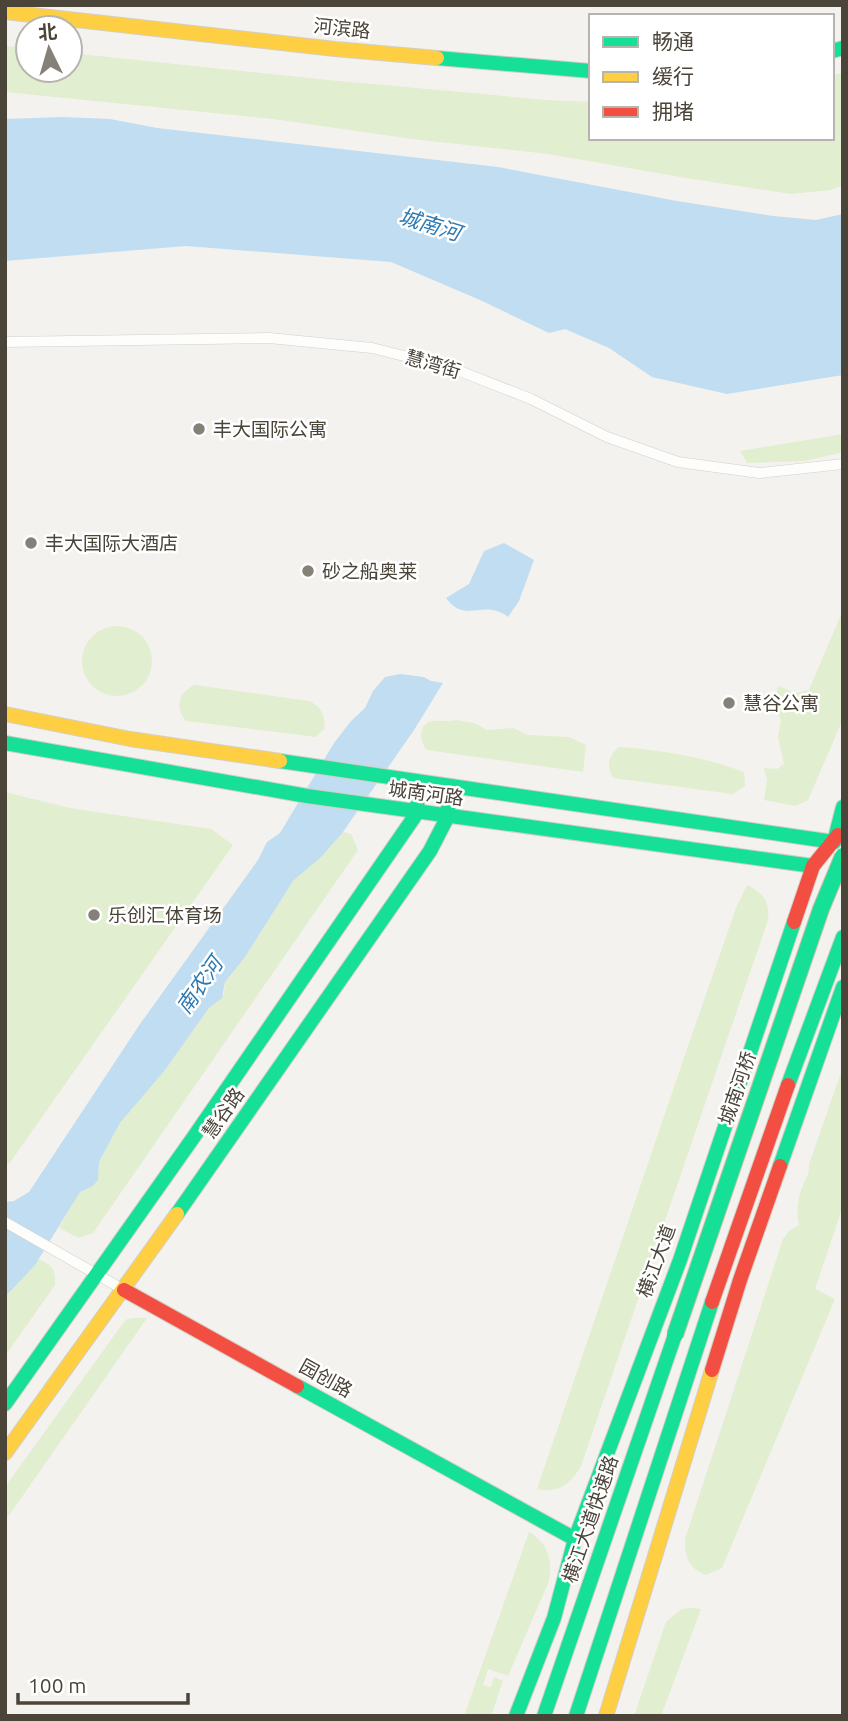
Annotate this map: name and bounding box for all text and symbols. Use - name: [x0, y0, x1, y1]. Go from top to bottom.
- north arrow: [14, 14, 84, 84]
- street label: 河滨路: [312, 14, 372, 42]
- legend: [589, 14, 834, 140]
- text: 北: [37, 20, 58, 44]
- text: 畅通: [652, 29, 694, 53]
- text: 缓行: [652, 64, 694, 88]
- text: 拥堵: [652, 99, 694, 123]
- water label: 城南河: [396, 203, 467, 246]
- street label: 慧湾街: [403, 346, 463, 382]
- place label: 丰大国际公寓: [213, 418, 327, 440]
- marker: 丰大国际公寓: [191, 421, 207, 437]
- place label: 丰大国际大酒店: [45, 532, 178, 554]
- marker: 丰大国际大酒店: [23, 535, 39, 551]
- place label: 砂之船奥莱: [322, 560, 417, 582]
- marker: 砂之船奥莱: [300, 563, 316, 579]
- place label: 慧谷公寓: [743, 692, 819, 714]
- marker: 慧谷公寓: [721, 695, 737, 711]
- street label: 城南河路: [387, 777, 465, 809]
- place label: 乐创汇体育场: [108, 904, 222, 926]
- marker: 乐创汇体育场: [86, 907, 102, 923]
- water label: 南农河: [171, 949, 229, 1018]
- street label: 城南河桥: [714, 1048, 760, 1128]
- street label: 慧谷路: [198, 1083, 248, 1143]
- street label: 横江大道: [633, 1222, 679, 1300]
- street label: 园创路: [296, 1355, 356, 1401]
- street label: 横江大道快速路: [558, 1453, 622, 1585]
- scale bar: [18, 1662, 187, 1706]
- text: 100 m: [28, 1673, 86, 1697]

